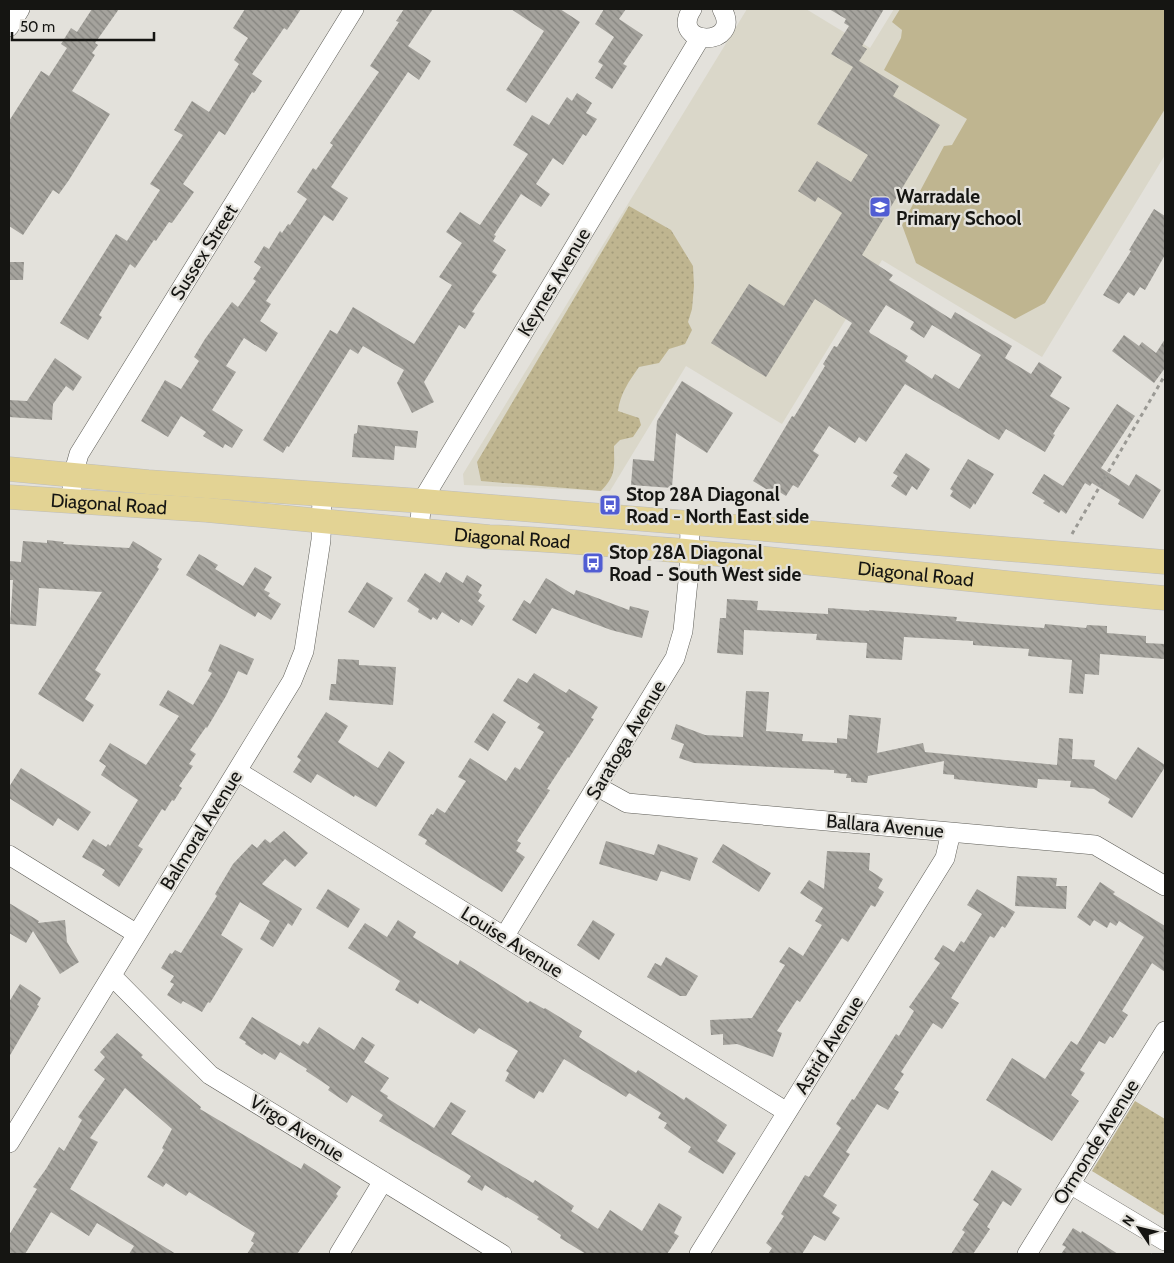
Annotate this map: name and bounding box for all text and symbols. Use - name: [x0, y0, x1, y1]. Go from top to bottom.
- scale bar: [12, 10, 155, 42]
- text: 50 m: [20, 18, 55, 36]
- place label: Warradale Primary School: [896, 185, 1022, 230]
- school or university icon: Warradale Primary School: [868, 195, 892, 219]
- street label: Sussex Street: [166, 199, 243, 304]
- street label: Keynes Avenue: [513, 224, 595, 340]
- place label: Stop 28A Diagonal Road - North East side: [626, 483, 809, 528]
- street label: Diagonal Road: [50, 488, 168, 519]
- bus stop icon: Stop 28A Diagonal Road - North East side: [598, 493, 622, 517]
- street label: Diagonal Road: [453, 522, 571, 553]
- place label: Stop 28A Diagonal Road - South West side: [609, 541, 801, 586]
- bus stop icon: Stop 28A Diagonal Road - South West side: [581, 551, 605, 575]
- street label: Diagonal Road: [857, 556, 975, 591]
- street label: Saratoga Avenue: [581, 676, 671, 804]
- street label: Balmoral Avenue: [155, 766, 247, 894]
- street label: Ballara Avenue: [825, 809, 945, 843]
- street label: Louise Avenue: [457, 902, 567, 983]
- street label: Astrid Avenue: [790, 992, 868, 1098]
- street label: Ormonde Avenue: [1048, 1075, 1144, 1209]
- street label: Virgo Avenue: [246, 1090, 349, 1166]
- north arrow: [1114, 1203, 1164, 1253]
- text: N: [1118, 1211, 1139, 1230]

